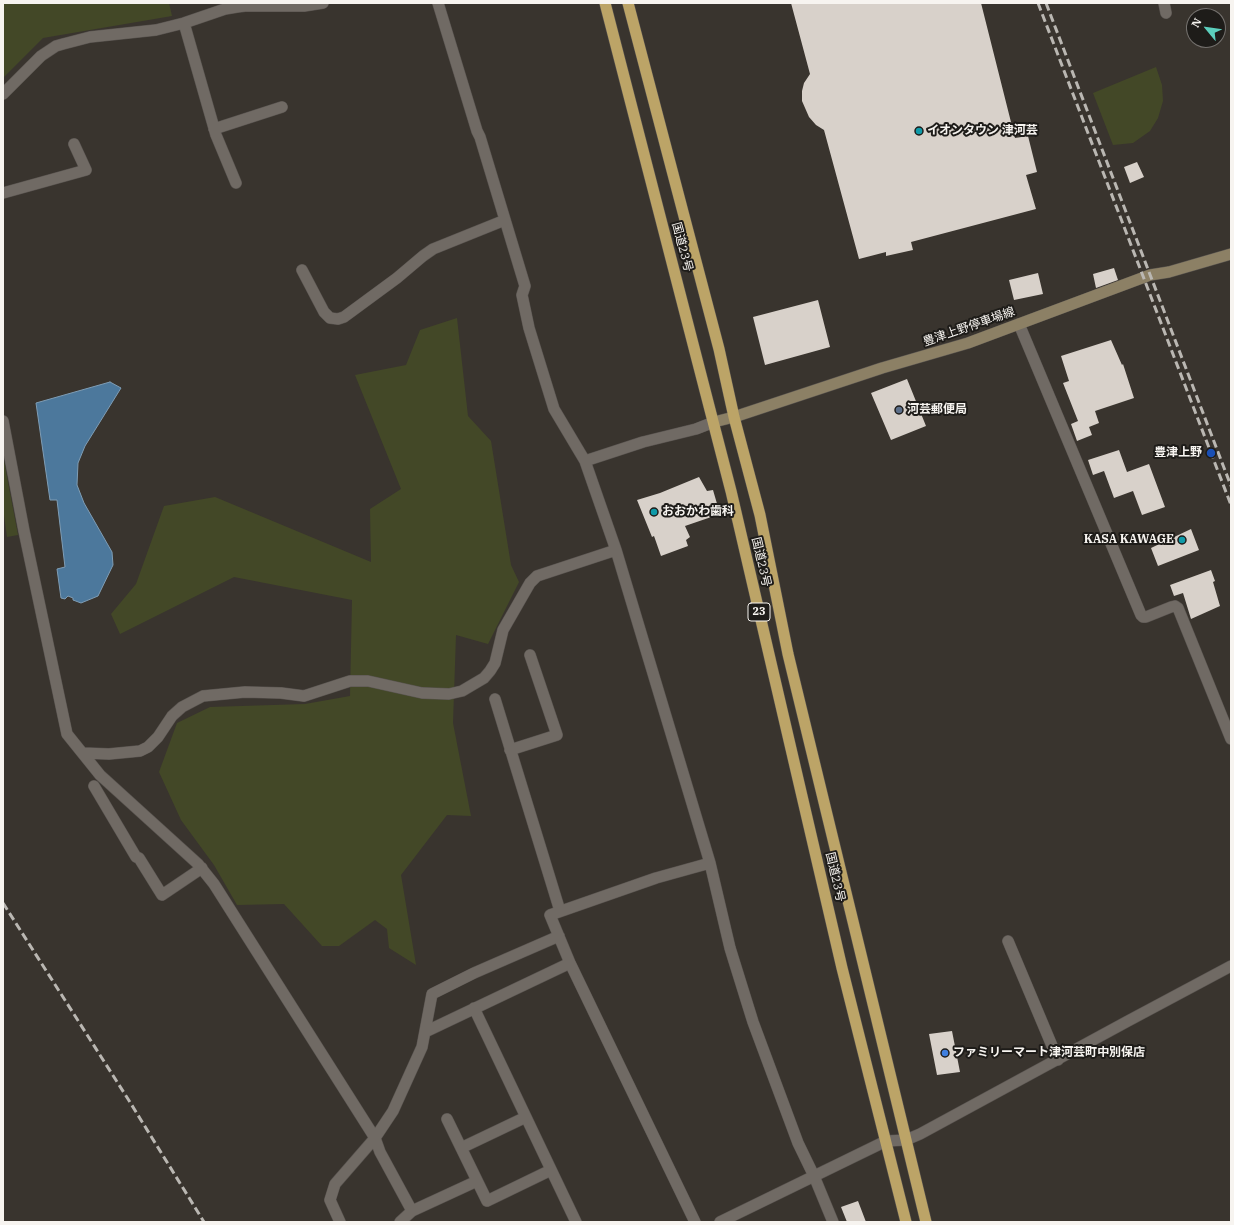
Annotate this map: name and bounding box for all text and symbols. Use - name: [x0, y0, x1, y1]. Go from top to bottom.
- north arrow: [1186, 8, 1226, 48]
- text: N: [1188, 15, 1205, 30]
- place label: イオンタウン 津河芸: [927, 124, 1038, 138]
- marker: イオンタウン 津河芸: [914, 126, 924, 136]
- street label: 国道23号: [669, 221, 695, 273]
- street label: 豊津上野停車場線: [921, 305, 1017, 349]
- place label: 河芸郵便局: [907, 403, 967, 417]
- marker: 河芸郵便局: [894, 405, 904, 415]
- place label: 豊津上野: [1154, 446, 1202, 460]
- marker: 豊津上野: [1205, 447, 1217, 459]
- place label: おおかわ歯科: [662, 505, 734, 519]
- marker: おおかわ歯科: [649, 507, 659, 517]
- place label: KASA KAWAGE: [1084, 533, 1174, 547]
- marker: KASA KAWAGE: [1177, 535, 1187, 545]
- street label: 国道23号: [748, 536, 774, 588]
- road number: 23: [748, 603, 770, 621]
- street label: 国道23号: [822, 851, 848, 903]
- place label: ファミリーマート津河芸町中別保店: [953, 1046, 1145, 1060]
- marker: ファミリーマート津河芸町中別保店: [940, 1048, 950, 1058]

